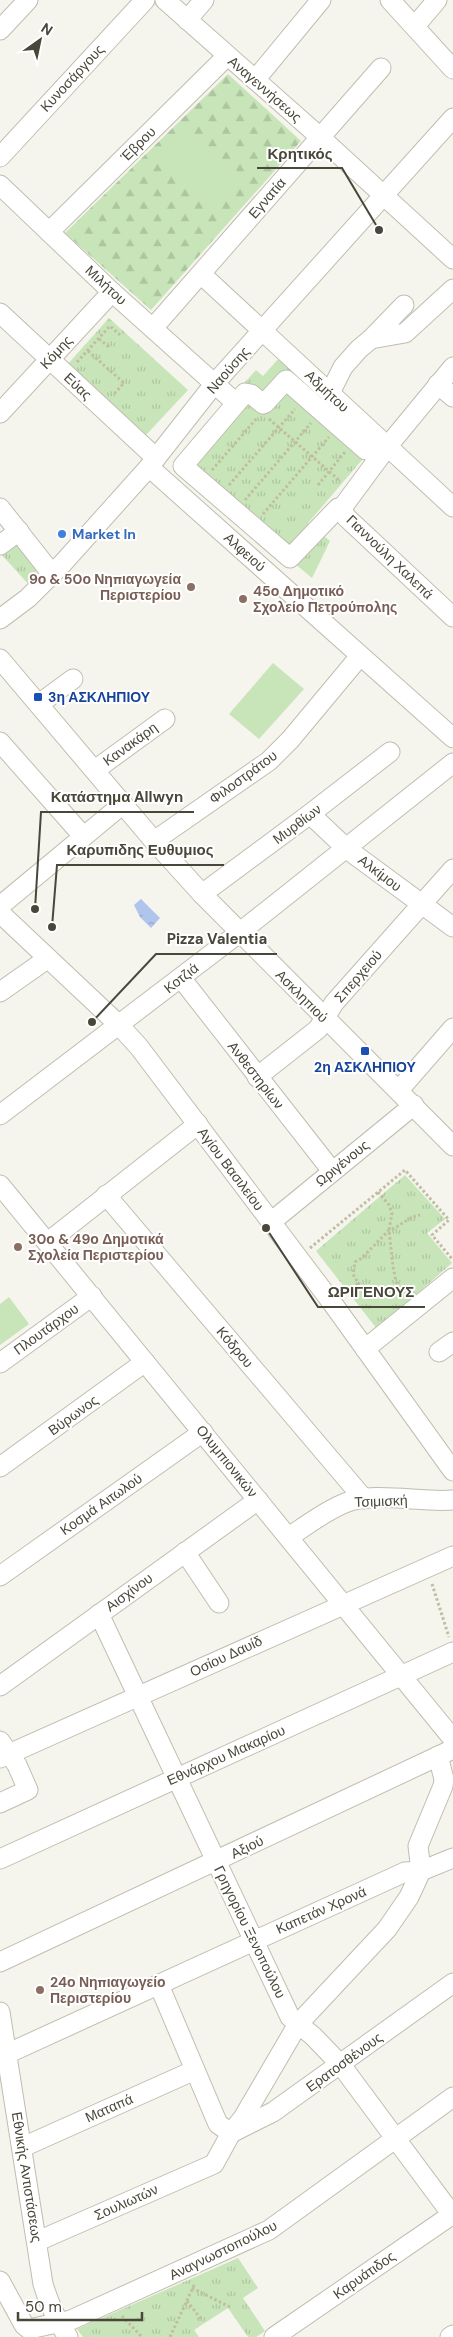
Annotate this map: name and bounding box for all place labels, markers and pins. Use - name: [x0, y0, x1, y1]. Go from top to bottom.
- callout: Κρητικός: [257, 138, 342, 168]
- place label: Market In: [72, 525, 136, 543]
- marker: Market In: [56, 528, 68, 540]
- place label: 9ο & 50ο Νηπιαγωγεία Περιστερίου: [29, 570, 181, 604]
- marker: 9ο & 50ο Νηπιαγωγεία Περιστερίου: [185, 581, 197, 593]
- place label: 45ο Δημοτικό Σχολείο Πετρούπολης: [253, 582, 397, 616]
- marker: 45ο Δημοτικό Σχολείο Πετρούπολης: [237, 593, 249, 605]
- place label: 3η ΑΣΚΛΗΠΙΟΥ: [48, 688, 151, 706]
- marker: 3η ΑΣΚΛΗΠΙΟΥ: [32, 691, 44, 703]
- callout: Κατάστημα Allwyn: [41, 782, 194, 812]
- callout: Καρυπιδης Ευθυμιος: [57, 835, 224, 865]
- callout: Pizza Valentia: [156, 924, 277, 954]
- marker: 2η ΑΣΚΛΗΠΙΟΥ: [359, 1045, 371, 1057]
- place label: 2η ΑΣΚΛΗΠΙΟΥ: [314, 1058, 417, 1076]
- place label: 30ο & 49ο Δημοτικά Σχολεία Περιστερίου: [28, 1230, 164, 1264]
- marker: 30ο & 49ο Δημοτικά Σχολεία Περιστερίου: [12, 1241, 24, 1253]
- callout: ΩΡΙΓΕΝΟΥΣ: [318, 1277, 425, 1307]
- place label: 24ο Νηπιαγωγείο Περιστερίου: [50, 1973, 166, 2007]
- marker: 24ο Νηπιαγωγείο Περιστερίου: [34, 1984, 46, 1996]

